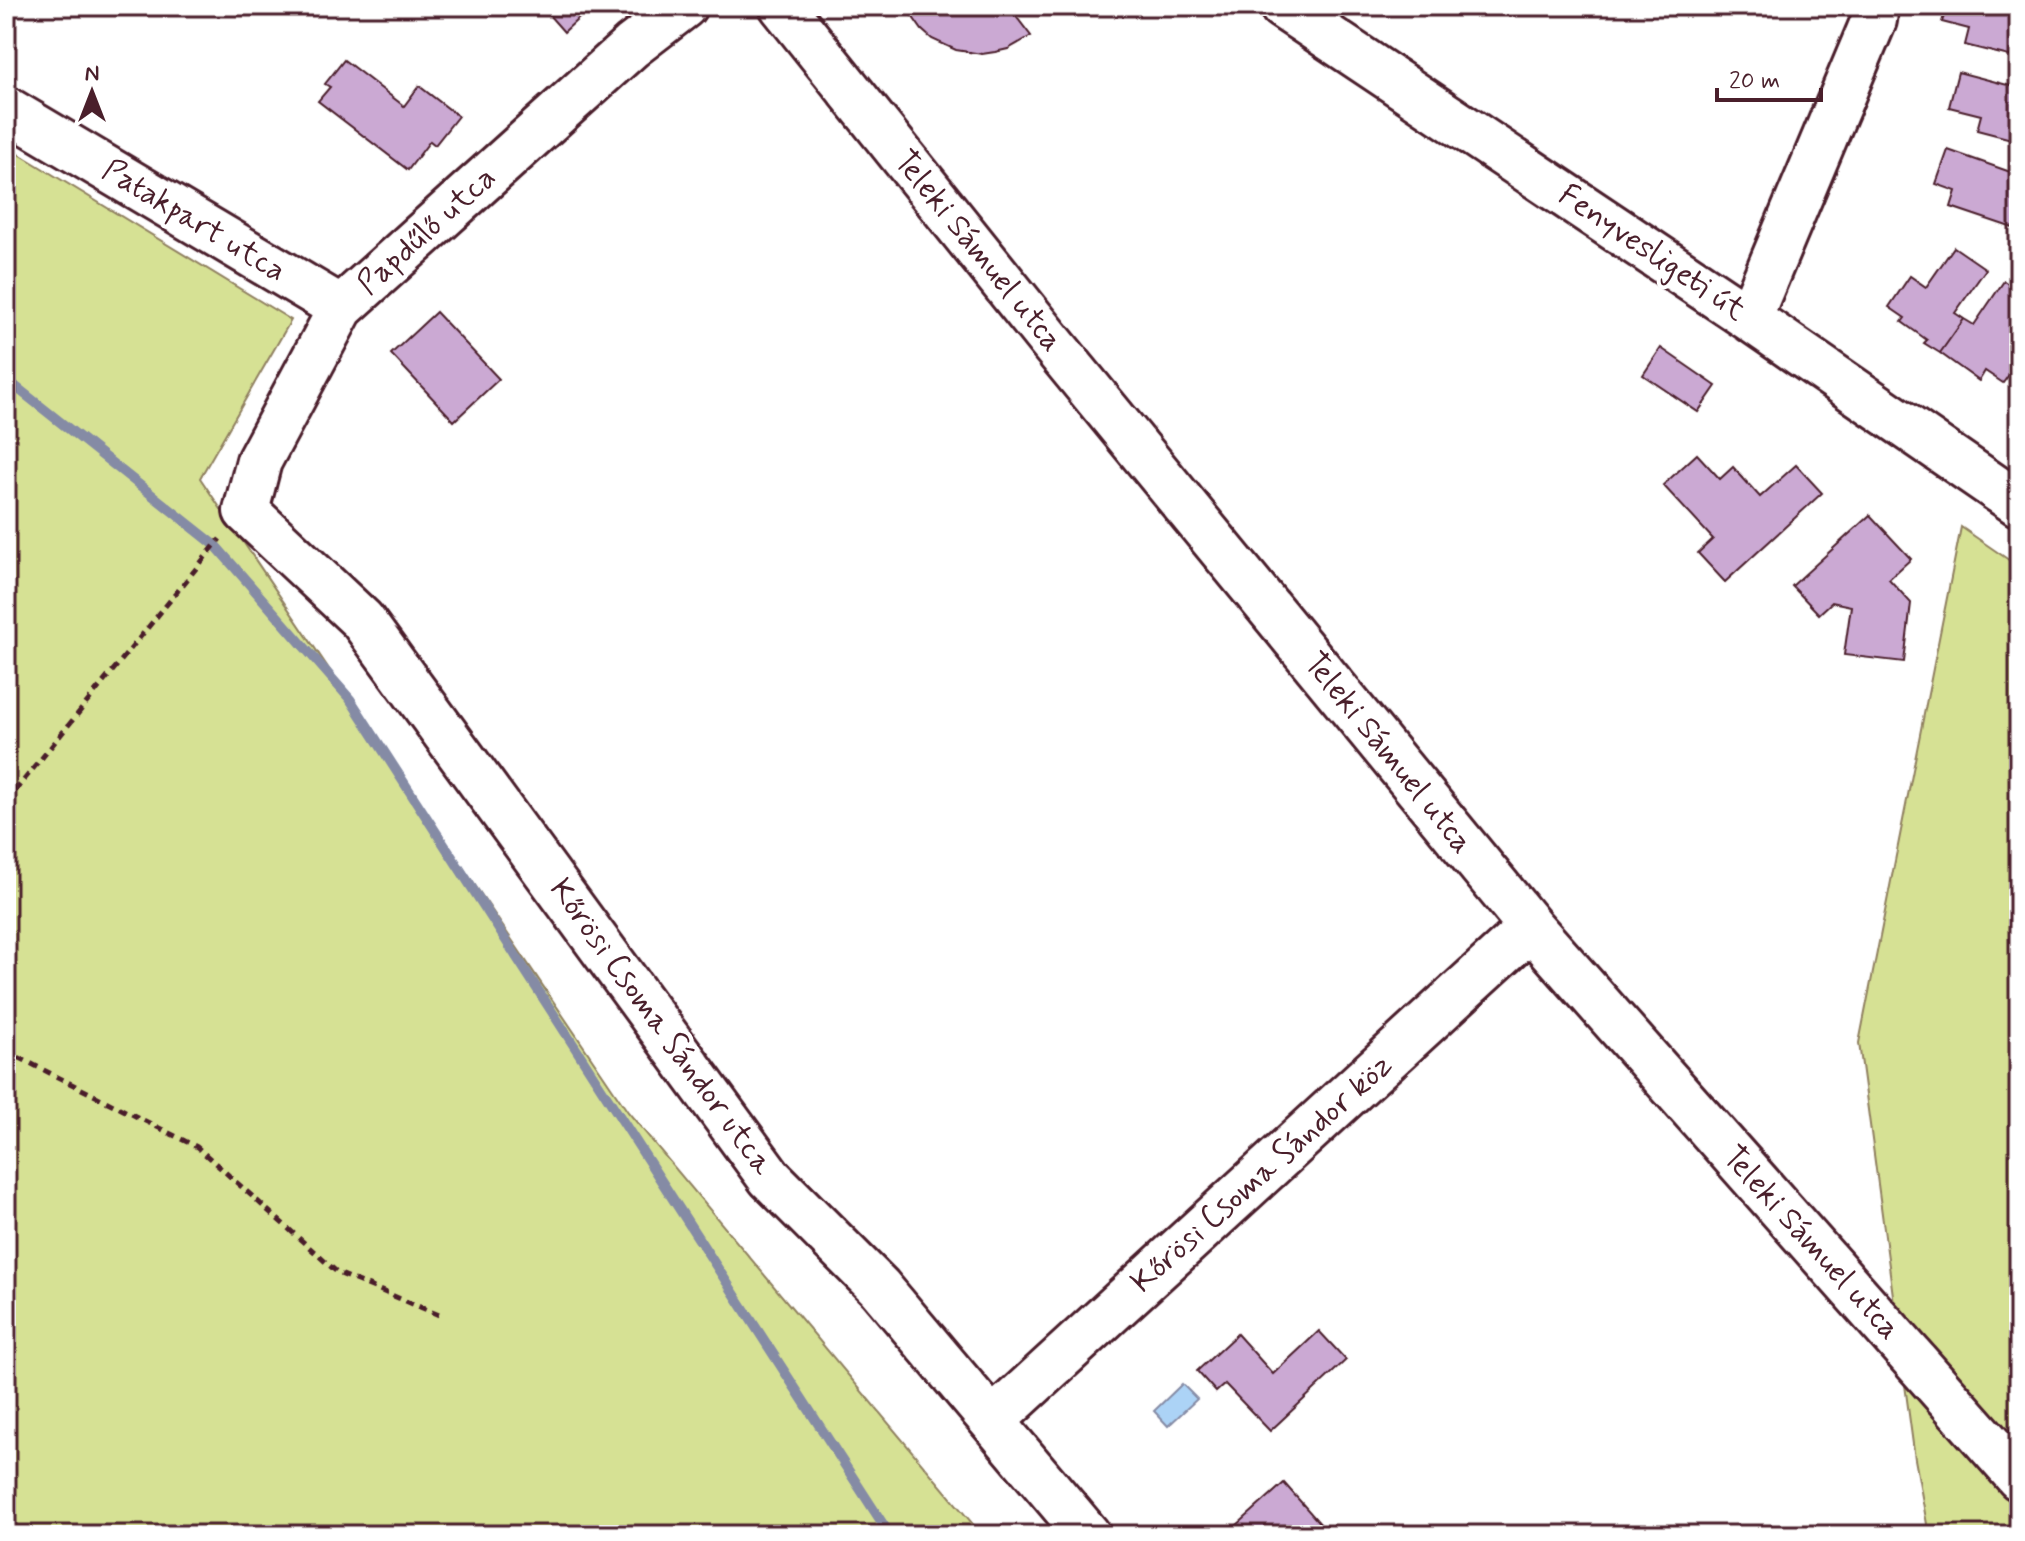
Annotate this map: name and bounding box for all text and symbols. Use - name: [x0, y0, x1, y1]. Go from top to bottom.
- north arrow: [52, 52, 132, 132]
- scale bar: [1717, 52, 1821, 102]
- text: N: [85, 60, 99, 88]
- text: 20 m: [1729, 66, 1780, 97]
- street label: Teleki Sámuel utca: [884, 142, 1072, 360]
- street label: Patakpart utca: [94, 150, 294, 292]
- street label: Papdűlő utca: [349, 157, 505, 305]
- street label: Fenyvesligeti út: [1550, 175, 1754, 331]
- street label: Teleki Sámuel utca: [1294, 644, 1482, 862]
- street label: Kőrösi Csoma Sándor utca: [539, 870, 783, 1184]
- street label: Kőrösi Csoma Sándor köz: [1122, 1045, 1402, 1303]
- street label: Teleki Sámuel utca: [1713, 1137, 1909, 1349]

